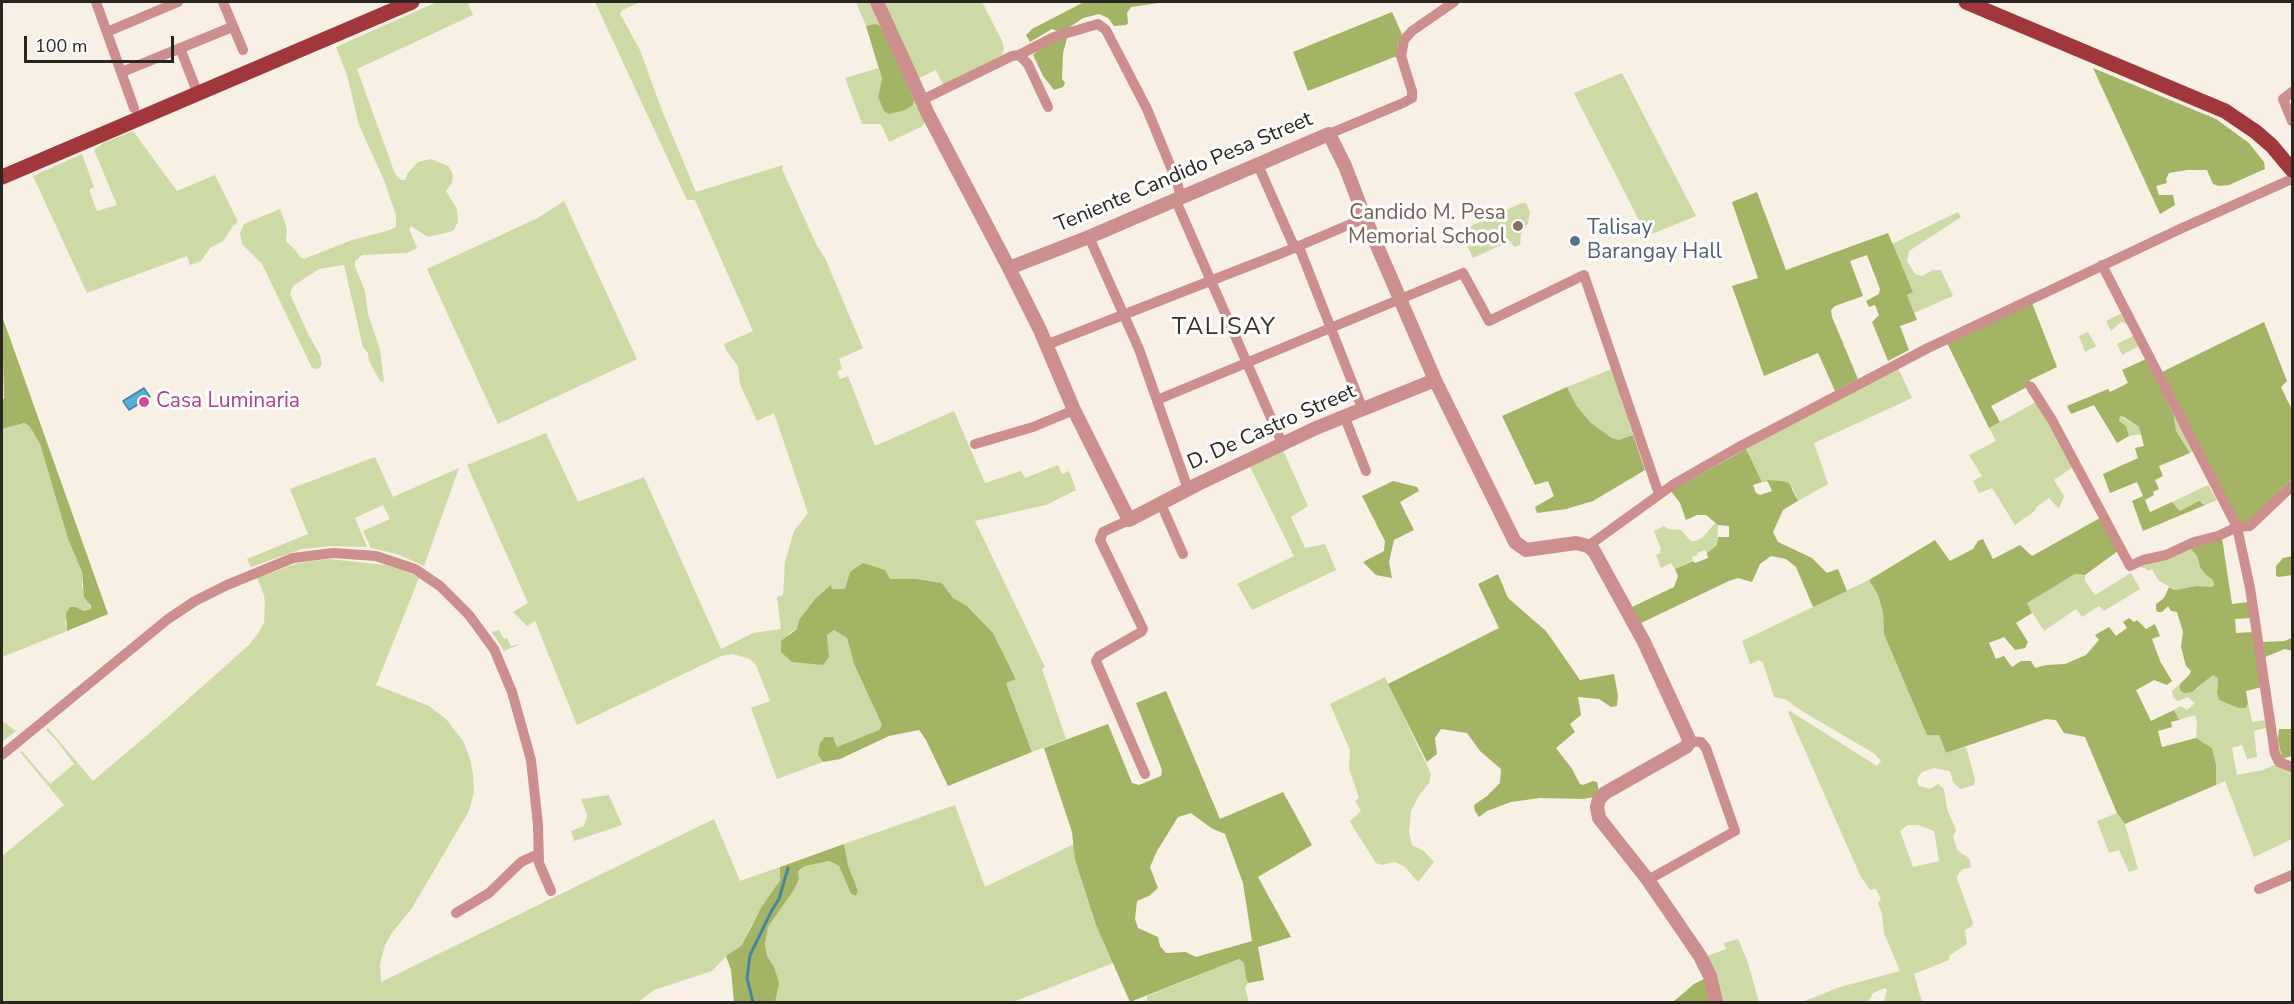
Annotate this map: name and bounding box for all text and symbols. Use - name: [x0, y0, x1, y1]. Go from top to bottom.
- scale bar: [27, 24, 177, 62]
- text: 100 m: [35, 34, 87, 58]
- street label: Teniente Candido Pesa Street: [1052, 107, 1316, 239]
- place label: Candido M. Pesa Memorial School: [1348, 201, 1506, 251]
- place label: Talisay Barangay Hall: [1587, 216, 1722, 266]
- marker: Candido M. Pesa Memorial School: [1511, 219, 1525, 233]
- marker: Talisay Barangay Hall: [1568, 234, 1582, 248]
- district label: TALISAY: [1172, 314, 1276, 342]
- street label: D. De Castro Street: [1184, 380, 1360, 476]
- place label: Casa Luminaria: [156, 389, 300, 415]
- marker: Casa Luminaria: [137, 395, 151, 409]

